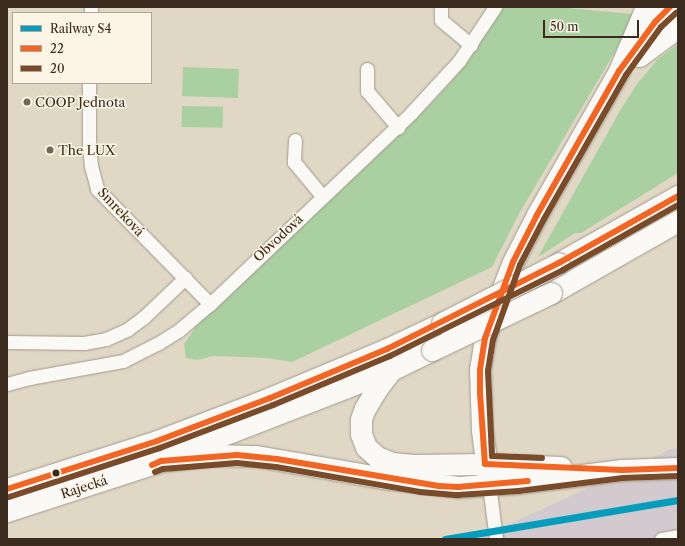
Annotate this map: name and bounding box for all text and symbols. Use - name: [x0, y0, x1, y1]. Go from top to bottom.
- legend: [12, 12, 152, 84]
- scale bar: [545, 12, 641, 38]
- text: 50 m: [550, 19, 579, 34]
- text: Railway S4: [50, 21, 111, 36]
- text: 22: [50, 41, 64, 56]
- text: 20: [50, 61, 65, 76]
- place label: COOP Jednota: [35, 94, 126, 110]
- marker: COOP Jednota: [22, 97, 32, 107]
- place label: The LUX: [58, 142, 115, 158]
- marker: The LUX: [45, 145, 55, 155]
- street label: Smreková: [95, 185, 147, 239]
- street label: Obvodová: [250, 211, 306, 265]
- unlabelled marker: [51, 468, 61, 478]
- street label: Rajecká: [59, 472, 109, 502]

